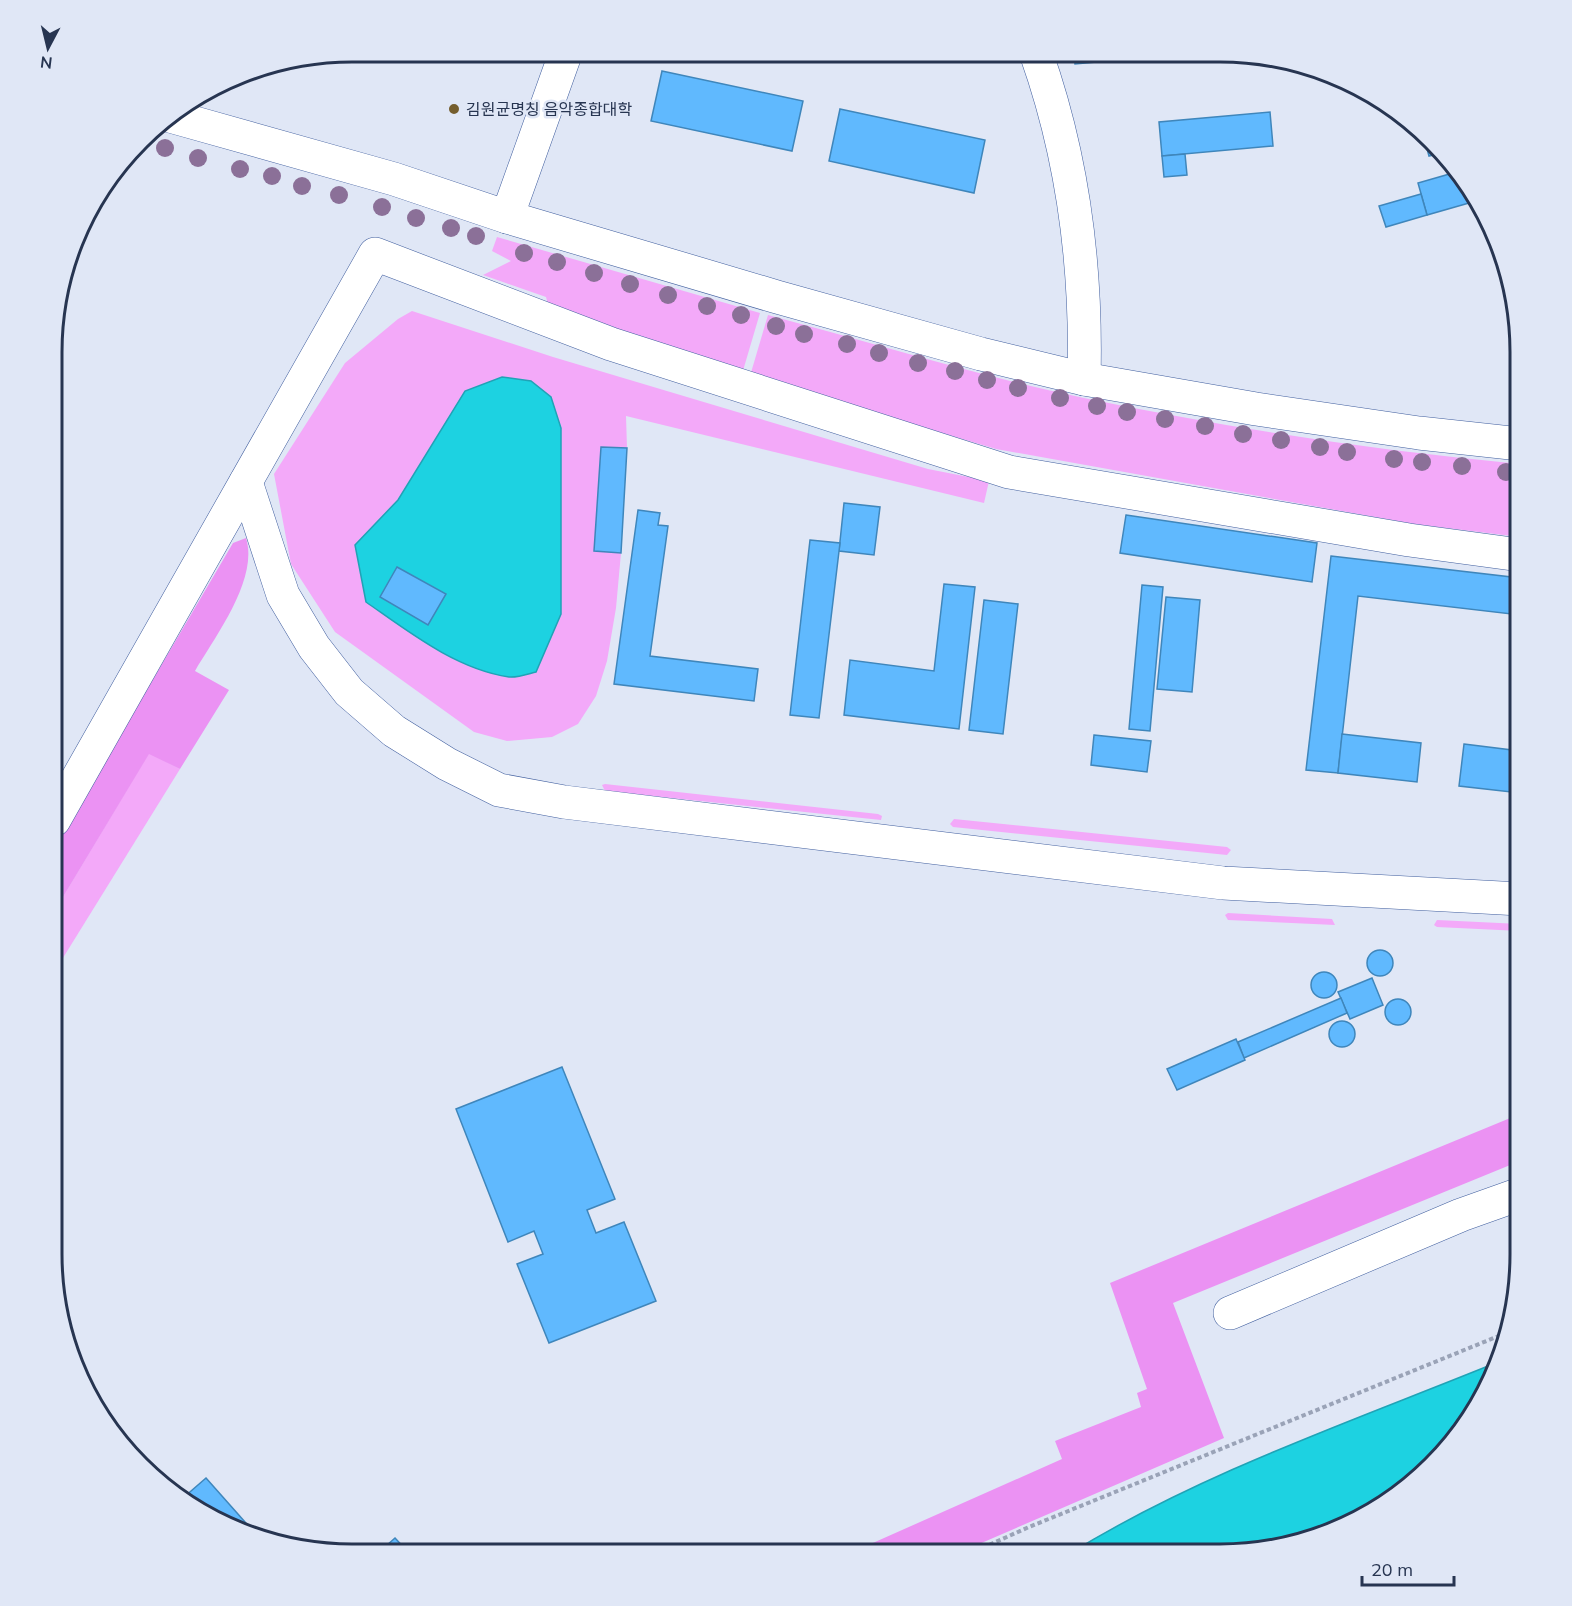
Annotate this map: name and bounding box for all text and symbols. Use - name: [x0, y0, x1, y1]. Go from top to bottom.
- north arrow: [18, 18, 78, 78]
- text: N: [39, 52, 53, 74]
- place label: 김원균명칭 음악종합대학: [466, 99, 632, 119]
- marker: 김원균명칭 음악종합대학: [447, 102, 461, 116]
- scale bar: [1362, 1549, 1454, 1587]
- text: 20 m: [1371, 1558, 1413, 1581]

